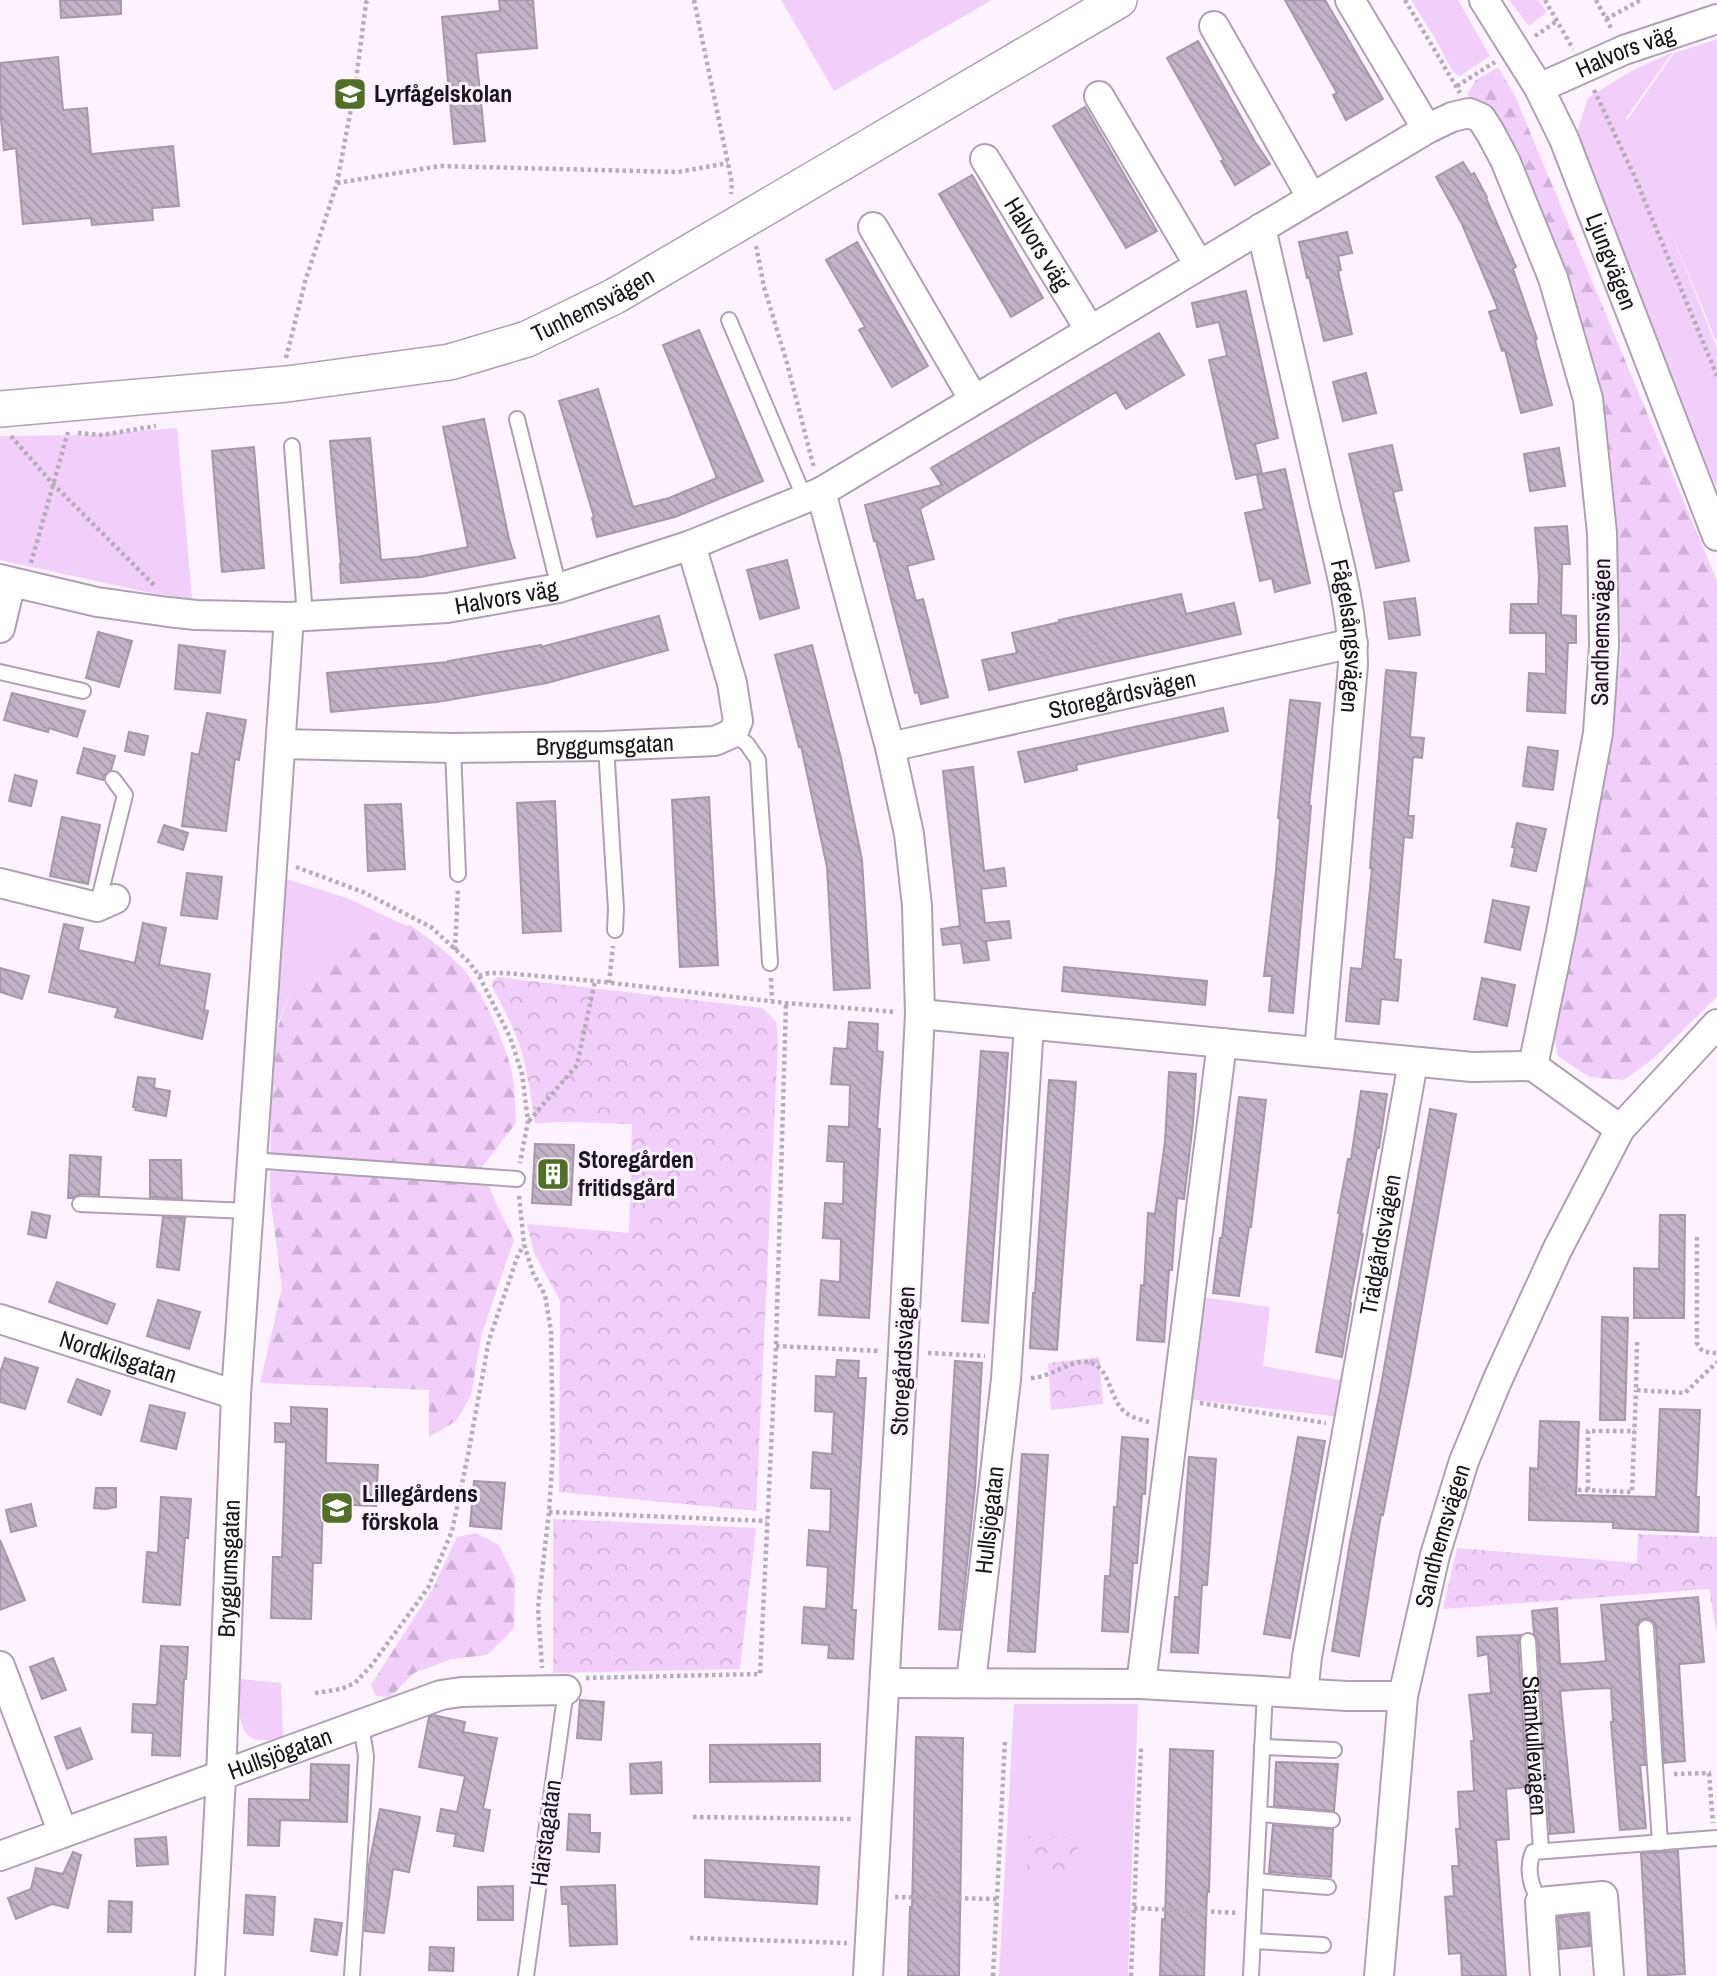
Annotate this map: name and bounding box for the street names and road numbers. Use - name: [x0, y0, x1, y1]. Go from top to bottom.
- street label: Halvors väg: [1570, 17, 1679, 85]
- street label: Halvors väg: [997, 191, 1079, 296]
- street label: Ljungvägen: [1579, 208, 1645, 315]
- street label: Tunhemsvägen: [526, 259, 660, 349]
- street label: Fågelsångsvägen: [1324, 556, 1370, 714]
- street label: Sandhemsvägen: [1583, 558, 1617, 706]
- street label: Halvors väg: [452, 572, 560, 621]
- street label: Storegårdsvägen: [1045, 662, 1199, 726]
- street label: Bryggumsgatan: [536, 726, 675, 762]
- street label: Trädgårdsvägen: [1351, 1171, 1408, 1318]
- street label: Storegårdsvägen: [882, 1285, 922, 1437]
- street label: Nordkilsgatan: [56, 1322, 181, 1390]
- street label: Sandhemsvägen: [1407, 1460, 1477, 1611]
- street label: Hullsjögatan: [967, 1464, 1011, 1576]
- street label: Bryggumsgatan: [209, 1499, 247, 1638]
- street label: Stamkullevägen: [1515, 1675, 1556, 1817]
- street label: Hullsjögatan: [223, 1719, 336, 1786]
- street label: Härstagatan: [522, 1778, 568, 1888]

